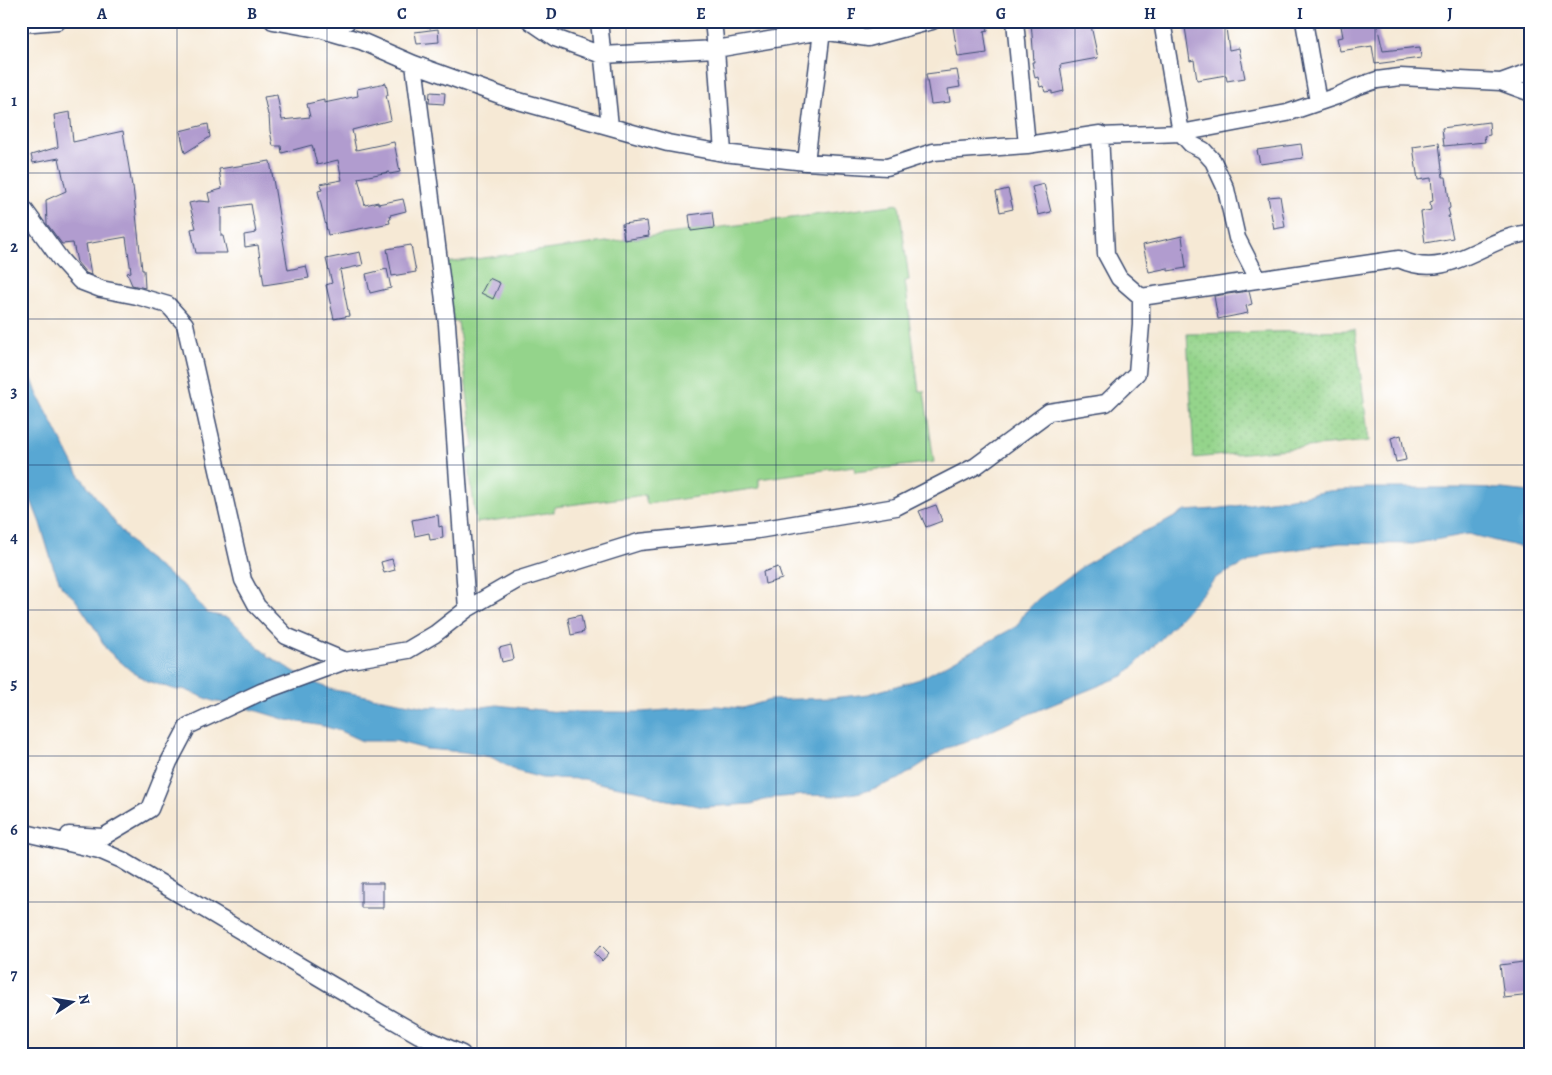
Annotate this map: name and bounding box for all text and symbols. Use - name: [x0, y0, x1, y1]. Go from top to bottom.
- text: A: [96, 3, 108, 25]
- text: B: [247, 3, 257, 25]
- text: C: [397, 3, 407, 25]
- text: D: [545, 3, 557, 25]
- text: E: [696, 3, 706, 25]
- text: F: [847, 3, 856, 25]
- text: G: [996, 3, 1006, 25]
- text: H: [1144, 3, 1156, 25]
- text: I: [1297, 3, 1303, 25]
- text: J: [1447, 3, 1453, 25]
- text: 1: [11, 90, 17, 112]
- text: 2: [10, 236, 18, 258]
- text: 3: [11, 381, 18, 403]
- text: 4: [10, 527, 18, 549]
- text: 5: [11, 673, 18, 695]
- text: 6: [10, 819, 18, 841]
- text: 7: [11, 964, 18, 986]
- north arrow: [48, 978, 98, 1028]
- text: N: [74, 992, 95, 1006]

